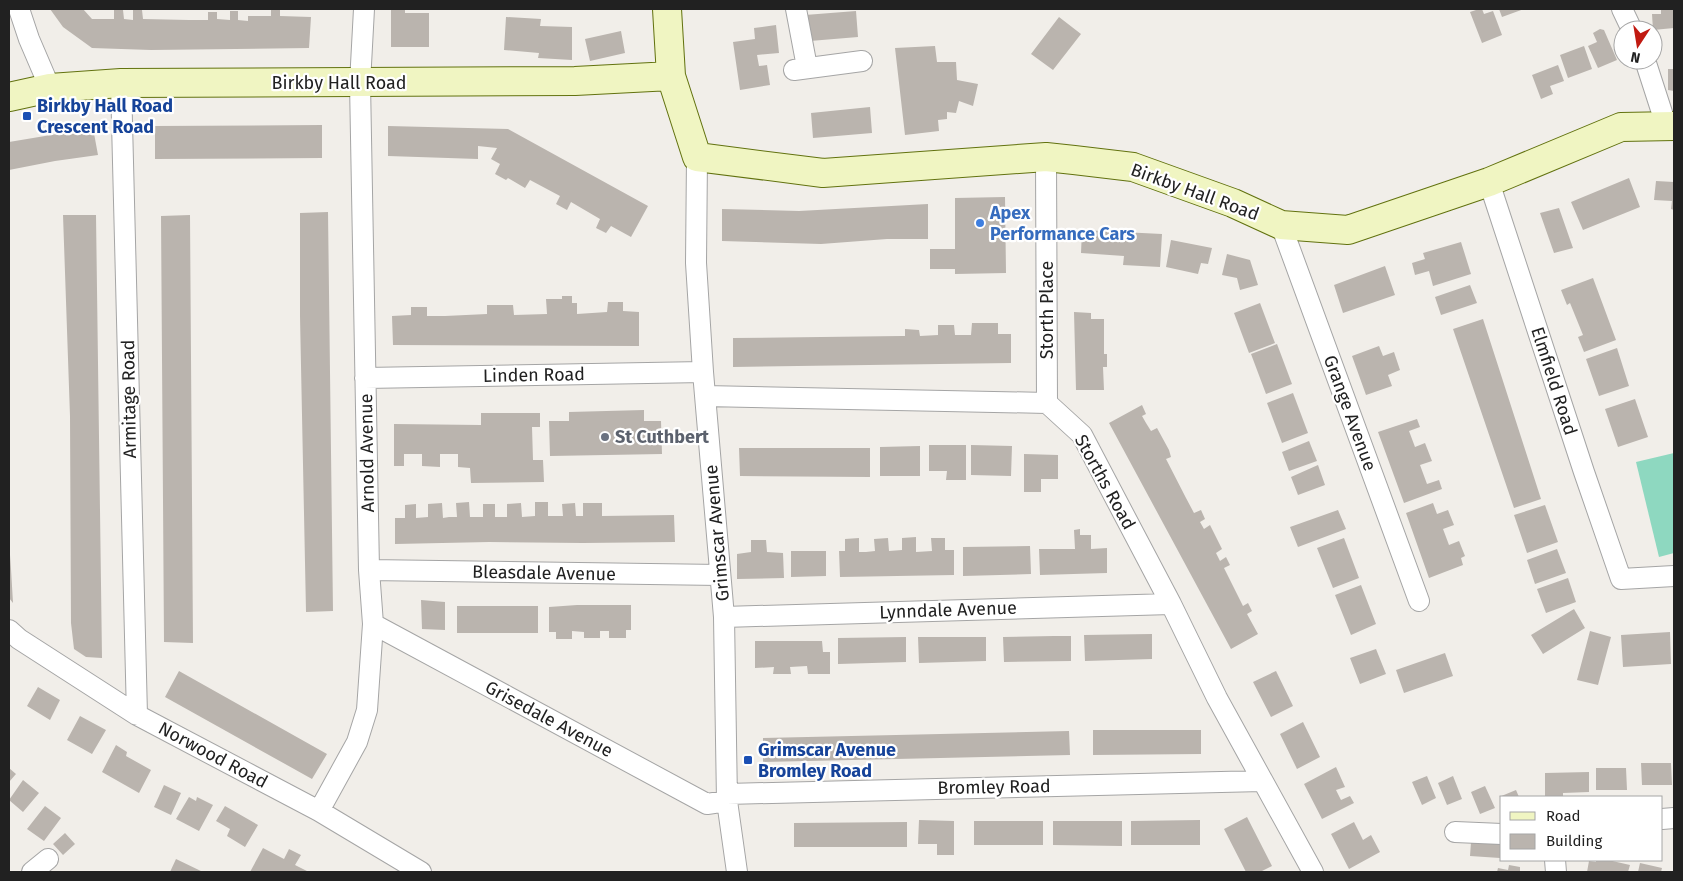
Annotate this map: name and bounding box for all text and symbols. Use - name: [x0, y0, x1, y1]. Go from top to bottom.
- north arrow: [1613, 20, 1663, 70]
- text: N: [1629, 48, 1642, 67]
- street label: Birkby Hall Road: [271, 72, 407, 94]
- place label: Birkby Hall Road Crescent Road: [37, 95, 173, 138]
- marker: Birkby Hall Road Crescent Road: [21, 110, 33, 122]
- street label: Birkby Hall Road: [1128, 159, 1262, 225]
- place label: Apex Performance Cars: [989, 202, 1135, 245]
- marker: Apex Performance Cars: [974, 217, 986, 229]
- street label: Storth Place: [1036, 261, 1058, 359]
- street label: Elmfield Road: [1526, 324, 1582, 438]
- street label: Armitage Road: [117, 339, 141, 459]
- street label: Grange Avenue: [1319, 352, 1381, 474]
- street label: Linden Road: [483, 363, 585, 387]
- street label: Arnold Avenue: [355, 393, 379, 513]
- place label: St Cuthbert: [615, 426, 710, 448]
- marker: St Cuthbert: [599, 431, 611, 443]
- street label: Storths Road: [1070, 431, 1140, 533]
- street label: Grimscar Avenue: [700, 464, 734, 602]
- street label: Bleasdale Avenue: [472, 561, 616, 585]
- street label: Lynndale Avenue: [879, 597, 1017, 623]
- street label: Grisedale Avenue: [481, 676, 617, 762]
- street label: Norwood Road: [155, 717, 271, 793]
- place label: Grimscar Avenue Bromley Road: [758, 739, 896, 782]
- marker: Grimscar Avenue Bromley Road: [742, 754, 754, 766]
- street label: Bromley Road: [937, 775, 1051, 799]
- legend: [1500, 796, 1663, 861]
- text: Road: [1546, 807, 1581, 825]
- text: Building: [1546, 832, 1602, 850]

